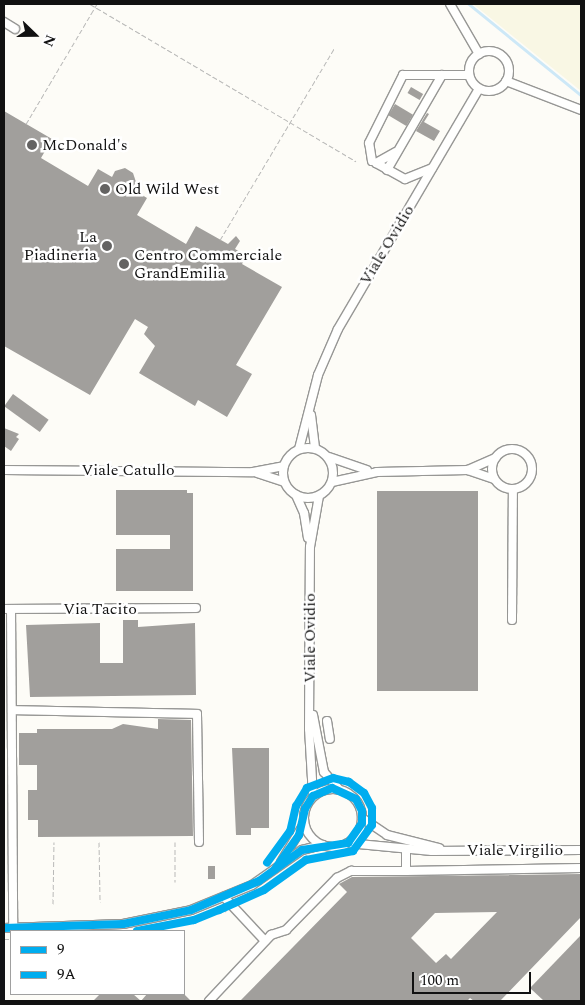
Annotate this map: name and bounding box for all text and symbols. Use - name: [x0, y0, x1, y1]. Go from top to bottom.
- north arrow: [10, 10, 60, 60]
- text: N: [37, 32, 61, 50]
- place label: McDonald's: [42, 135, 128, 155]
- marker: McDonald's: [26, 139, 38, 151]
- place label: Old Wild West: [115, 179, 219, 199]
- marker: Old Wild West: [99, 183, 111, 195]
- street label: Viale Ovidio: [356, 202, 418, 288]
- place label: La Piadineria: [24, 227, 97, 265]
- marker: La Piadineria: [101, 240, 113, 252]
- place label: Centro Commerciale GrandEmilia: [134, 245, 282, 283]
- marker: Centro Commerciale GrandEmilia: [118, 258, 130, 270]
- street label: Viale Catullo: [81, 460, 175, 480]
- street label: Viale Ovidio: [300, 593, 320, 683]
- street label: Via Tacito: [63, 599, 137, 619]
- street label: Viale Virgilio: [467, 840, 563, 860]
- legend: [10, 930, 185, 995]
- text: 9: [57, 938, 65, 961]
- scale bar: [415, 962, 534, 994]
- text: 9A: [57, 963, 76, 986]
- text: 100 m: [420, 969, 459, 992]

